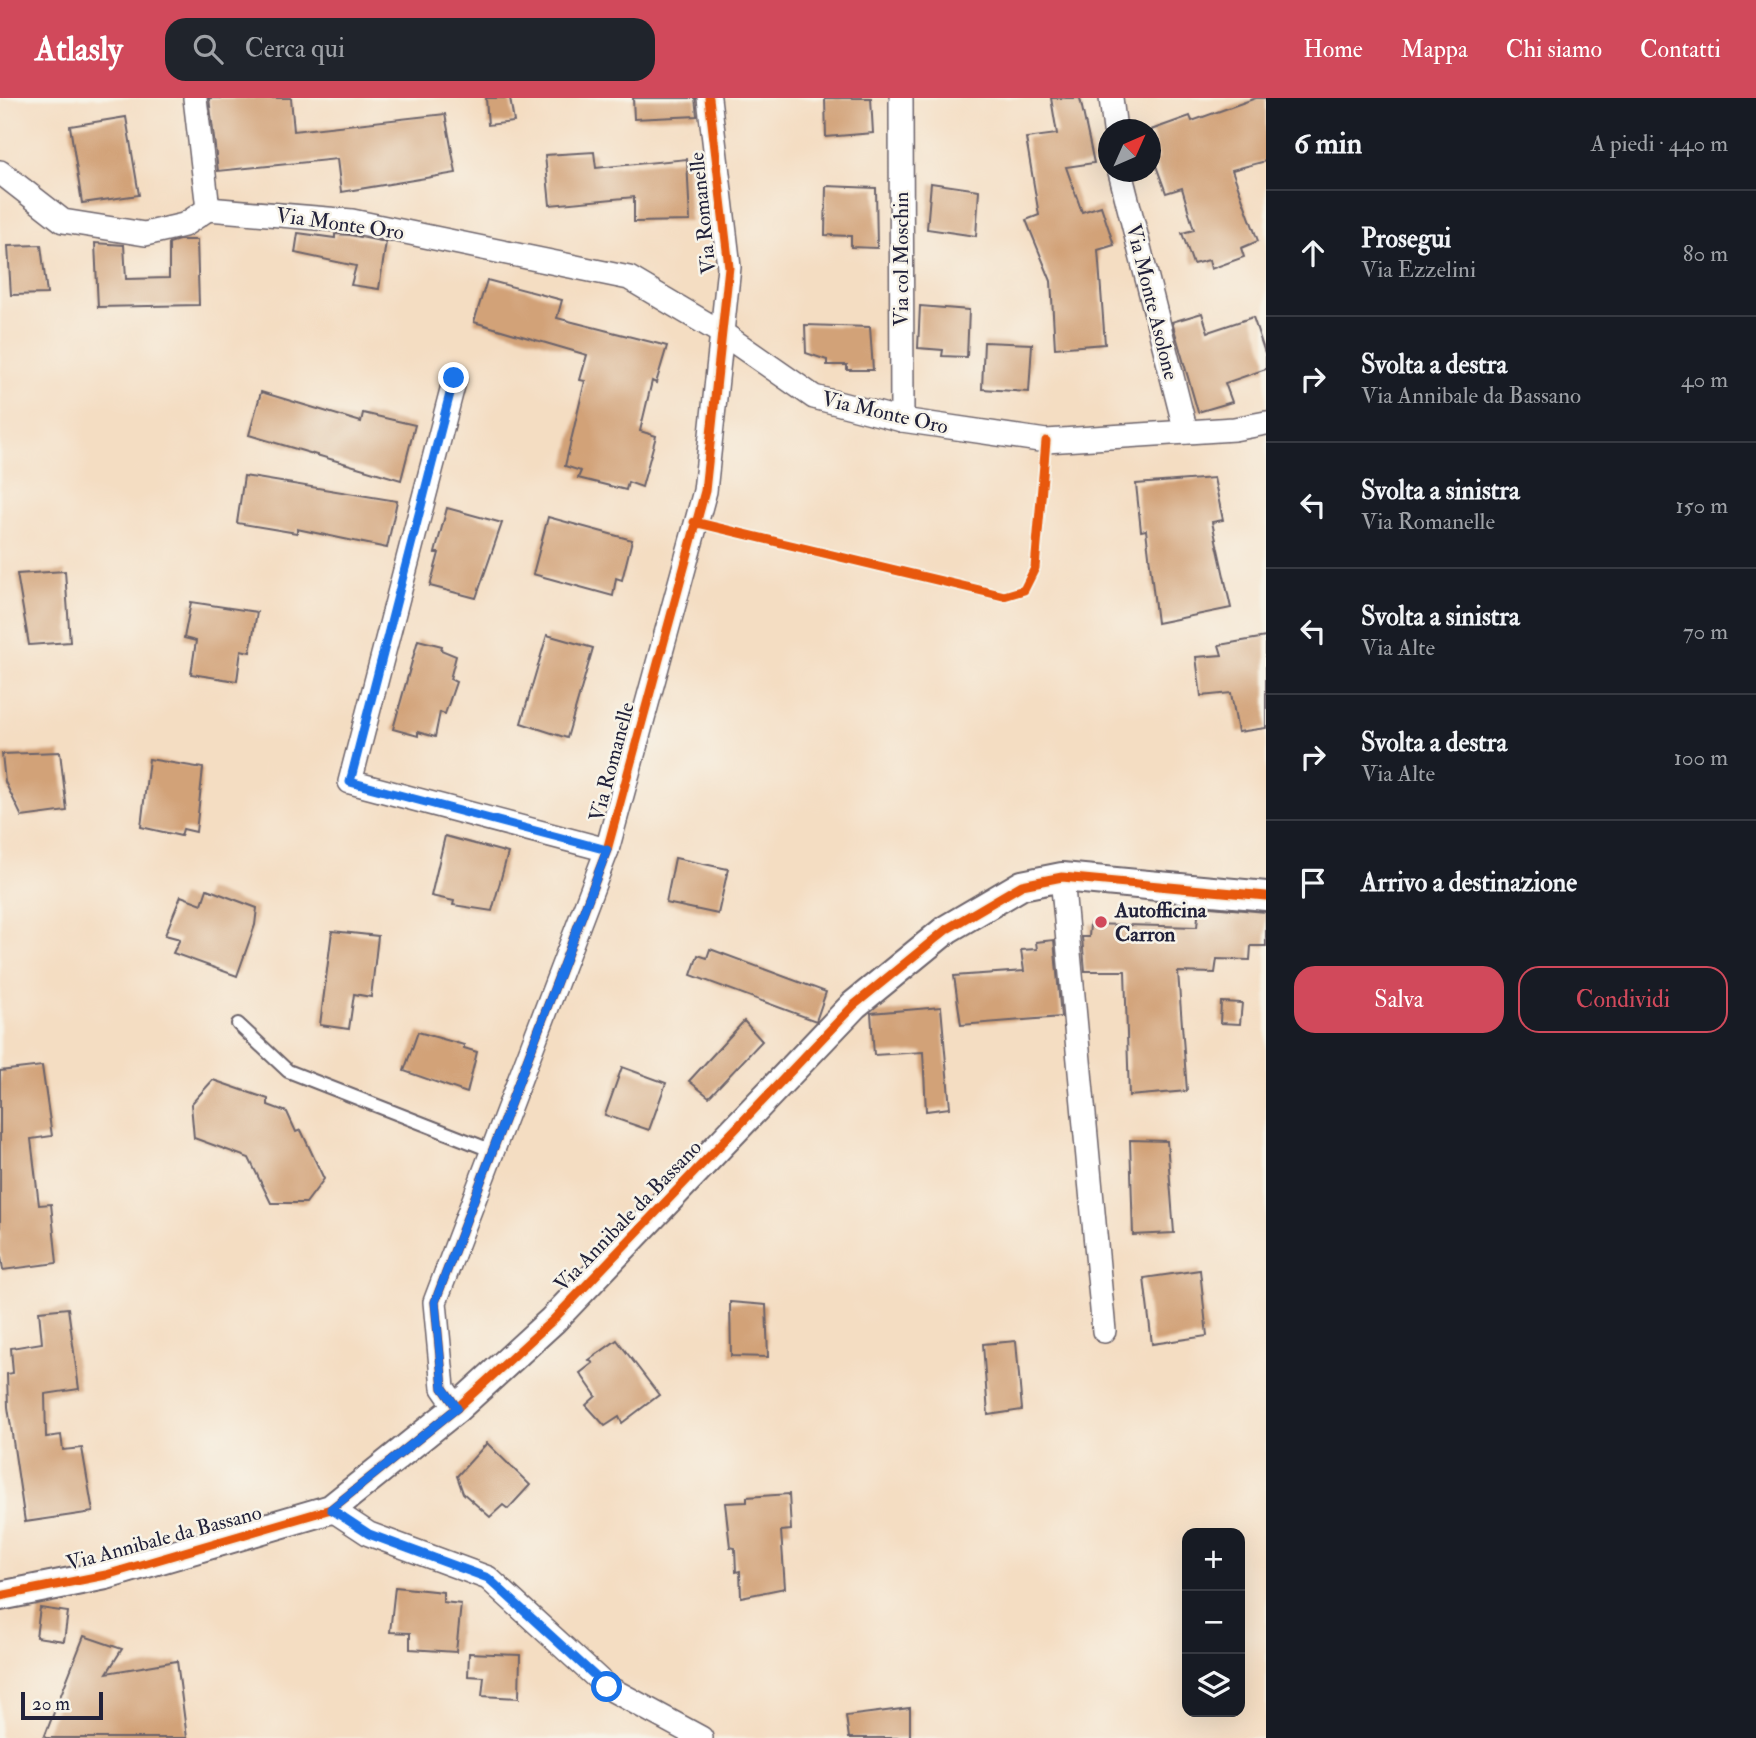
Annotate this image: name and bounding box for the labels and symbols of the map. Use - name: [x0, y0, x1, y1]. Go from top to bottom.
- north arrow: [1098, 119, 1161, 182]
- street label: Via Romanelle: [683, 151, 723, 275]
- street label: Via col Moschin: [888, 191, 915, 326]
- street label: Via Monte Oro: [274, 202, 406, 246]
- street label: Via Monte Asolone: [1120, 221, 1184, 383]
- route end: [438, 362, 469, 393]
- street label: Via Monte Oro: [819, 385, 951, 441]
- street label: Via Romanelle: [583, 699, 641, 825]
- place label: Autofficina Carron: [1114, 897, 1208, 948]
- marker: Autofficina Carron: [1093, 914, 1109, 930]
- street label: Via Annibale da Bassano: [548, 1134, 708, 1298]
- street label: Via Annibale da Bassano: [63, 1499, 265, 1577]
- route start: [591, 1671, 622, 1702]
- scale bar: [21, 1689, 103, 1721]

